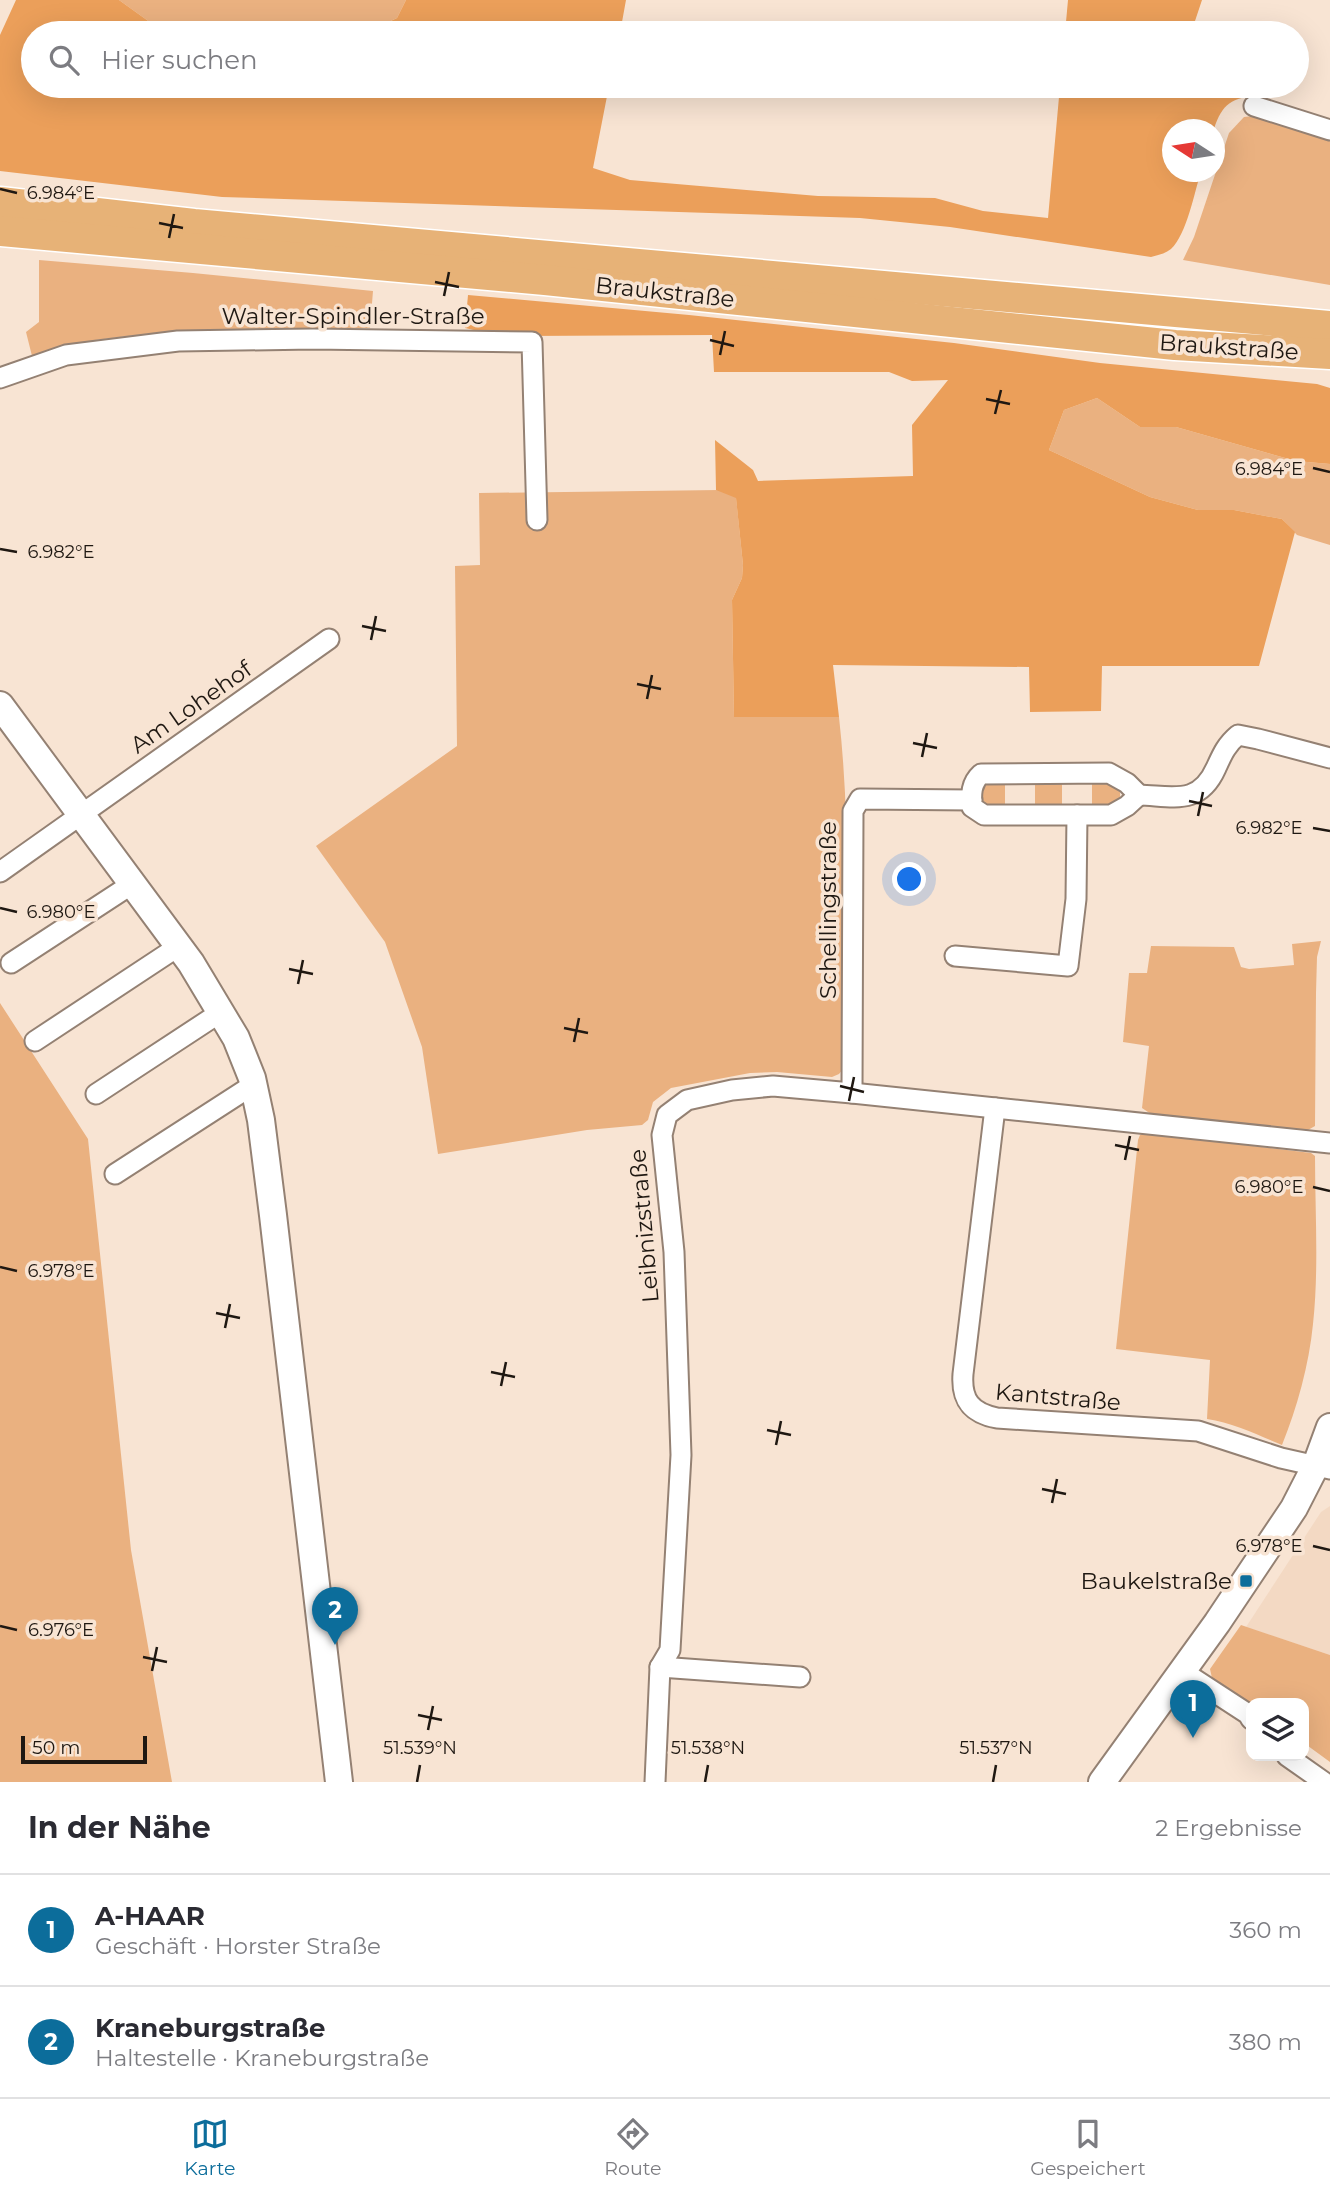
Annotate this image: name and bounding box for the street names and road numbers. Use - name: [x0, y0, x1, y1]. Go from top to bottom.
- street label: Braukstraße: [594, 271, 736, 313]
- street label: Walter-Spindler-Straße: [221, 302, 485, 330]
- street label: Braukstraße: [1158, 328, 1300, 366]
- street label: Am Lohehof: [125, 654, 258, 759]
- street label: Schellingstraße: [814, 821, 842, 999]
- street label: Leibnizstraße: [623, 1148, 665, 1304]
- street label: Kantstraße: [994, 1378, 1122, 1416]

